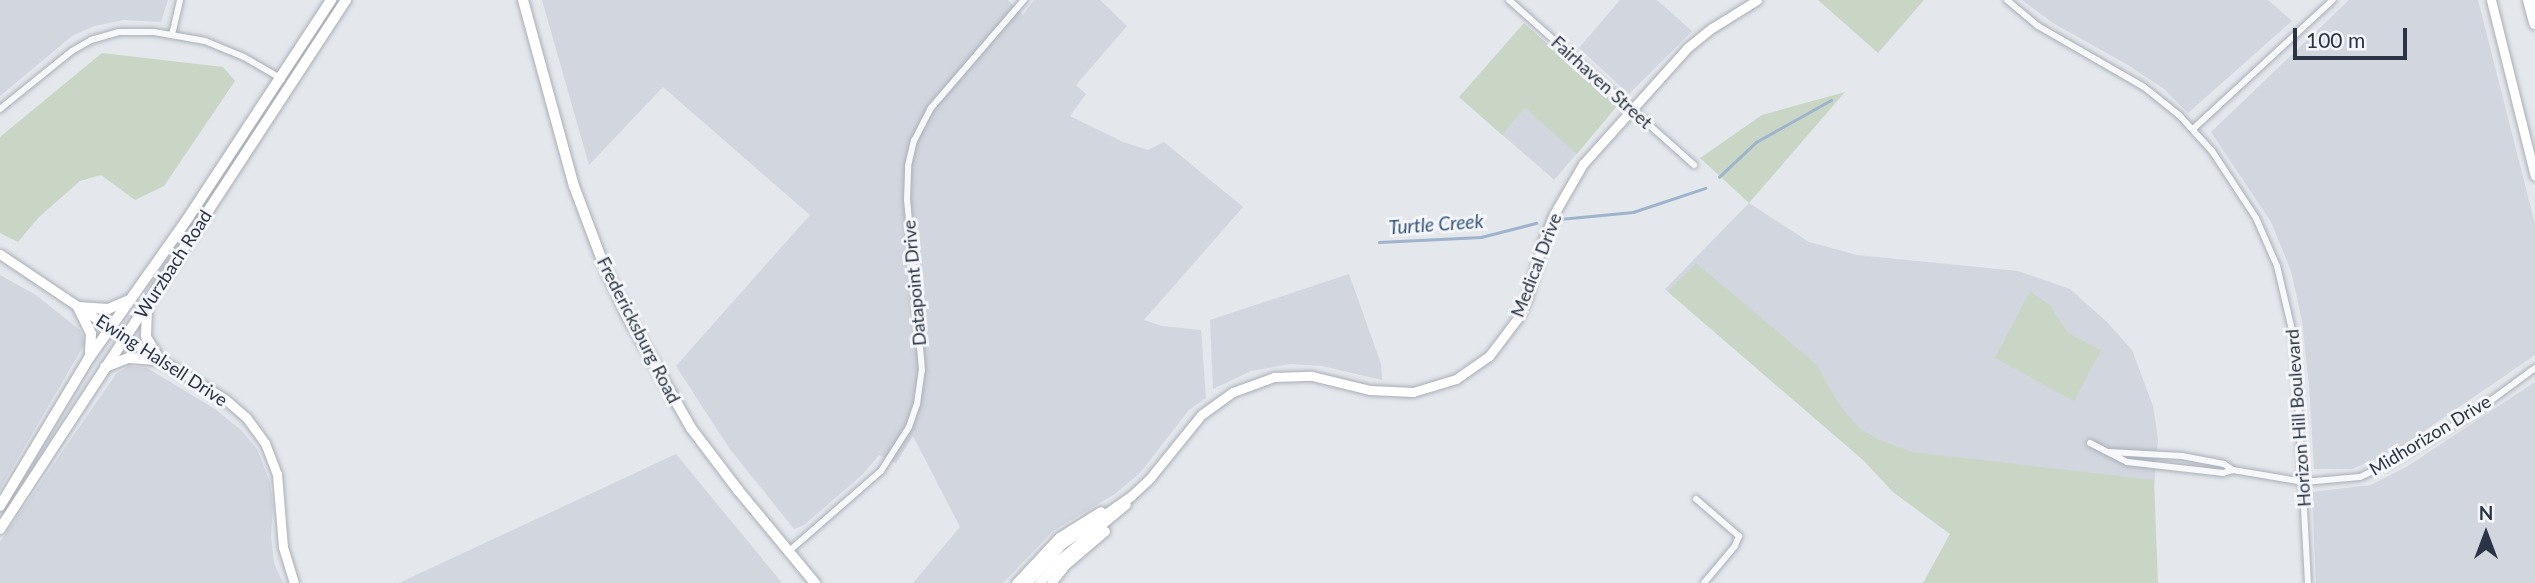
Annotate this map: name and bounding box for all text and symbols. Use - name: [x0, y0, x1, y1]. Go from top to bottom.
- scale bar: [2297, 14, 2411, 58]
- text: 100 m: [2306, 27, 2365, 52]
- street label: Fairhaven Street: [1547, 31, 1657, 133]
- street label: Wurzbach Road: [130, 206, 216, 322]
- water label: Turtle Creek: [1388, 209, 1484, 239]
- street label: Medical Drive: [1506, 210, 1566, 320]
- street label: Datapoint Drive: [898, 219, 930, 347]
- street label: Fredericksburg Road: [593, 253, 685, 407]
- street label: Ewing Halsell Drive: [92, 309, 232, 411]
- street label: Horizon Hill Boulevard: [2281, 328, 2315, 508]
- street label: Midhorizon Drive: [2365, 390, 2495, 480]
- north arrow: [2451, 499, 2521, 569]
- text: N: [2479, 501, 2493, 524]

